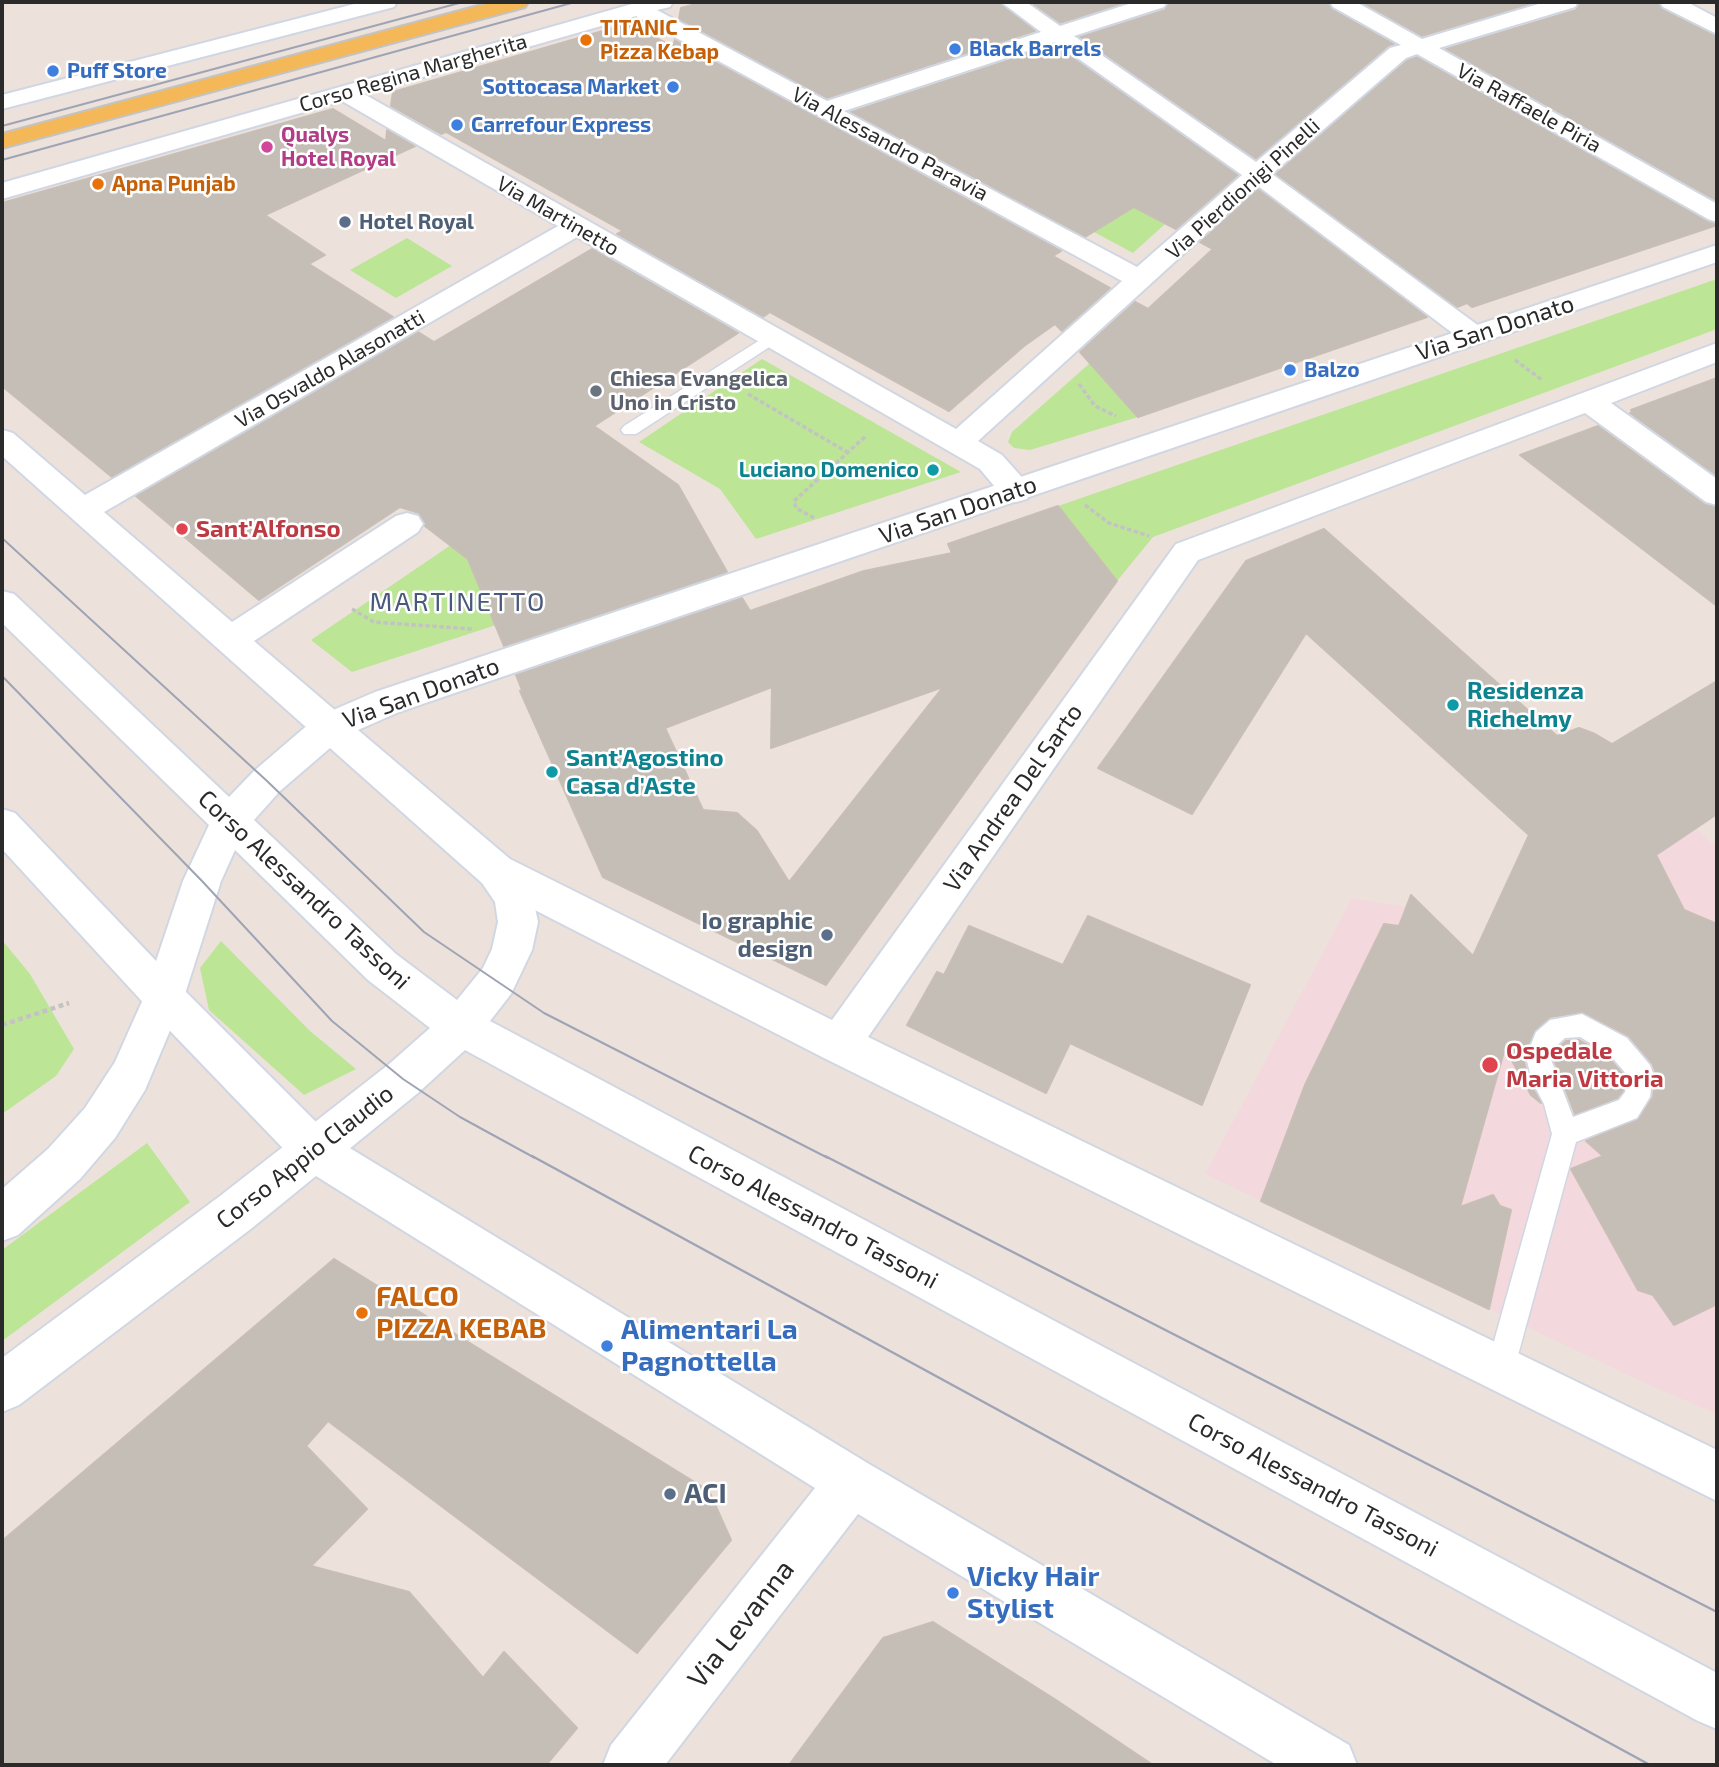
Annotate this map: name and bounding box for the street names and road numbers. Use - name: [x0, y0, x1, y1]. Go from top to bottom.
- street label: Corso Regina Margherita: [296, 28, 530, 118]
- street label: Via Raffaele Piria: [1452, 58, 1606, 158]
- street label: Via Alessandro Paravia: [788, 82, 992, 206]
- street label: Via Pierdionigi Pinelli: [1161, 113, 1325, 265]
- street label: Via Martinetto: [492, 171, 624, 261]
- street label: Via San Donato: [1412, 289, 1578, 367]
- street label: Via Osvaldo Alasonatti: [231, 304, 429, 434]
- street label: Via San Donato: [876, 470, 1040, 550]
- street label: Via San Donato: [339, 651, 503, 735]
- street label: Via Andrea Del Sarto: [937, 698, 1089, 898]
- street label: Corso Alessandro Tassoni: [192, 784, 416, 996]
- street label: Corso Appio Claudio: [211, 1079, 399, 1235]
- street label: Corso Alessandro Tassoni: [683, 1139, 943, 1295]
- street label: Corso Alessandro Tassoni: [1183, 1407, 1443, 1563]
- street label: Via Levanna: [681, 1553, 801, 1695]

